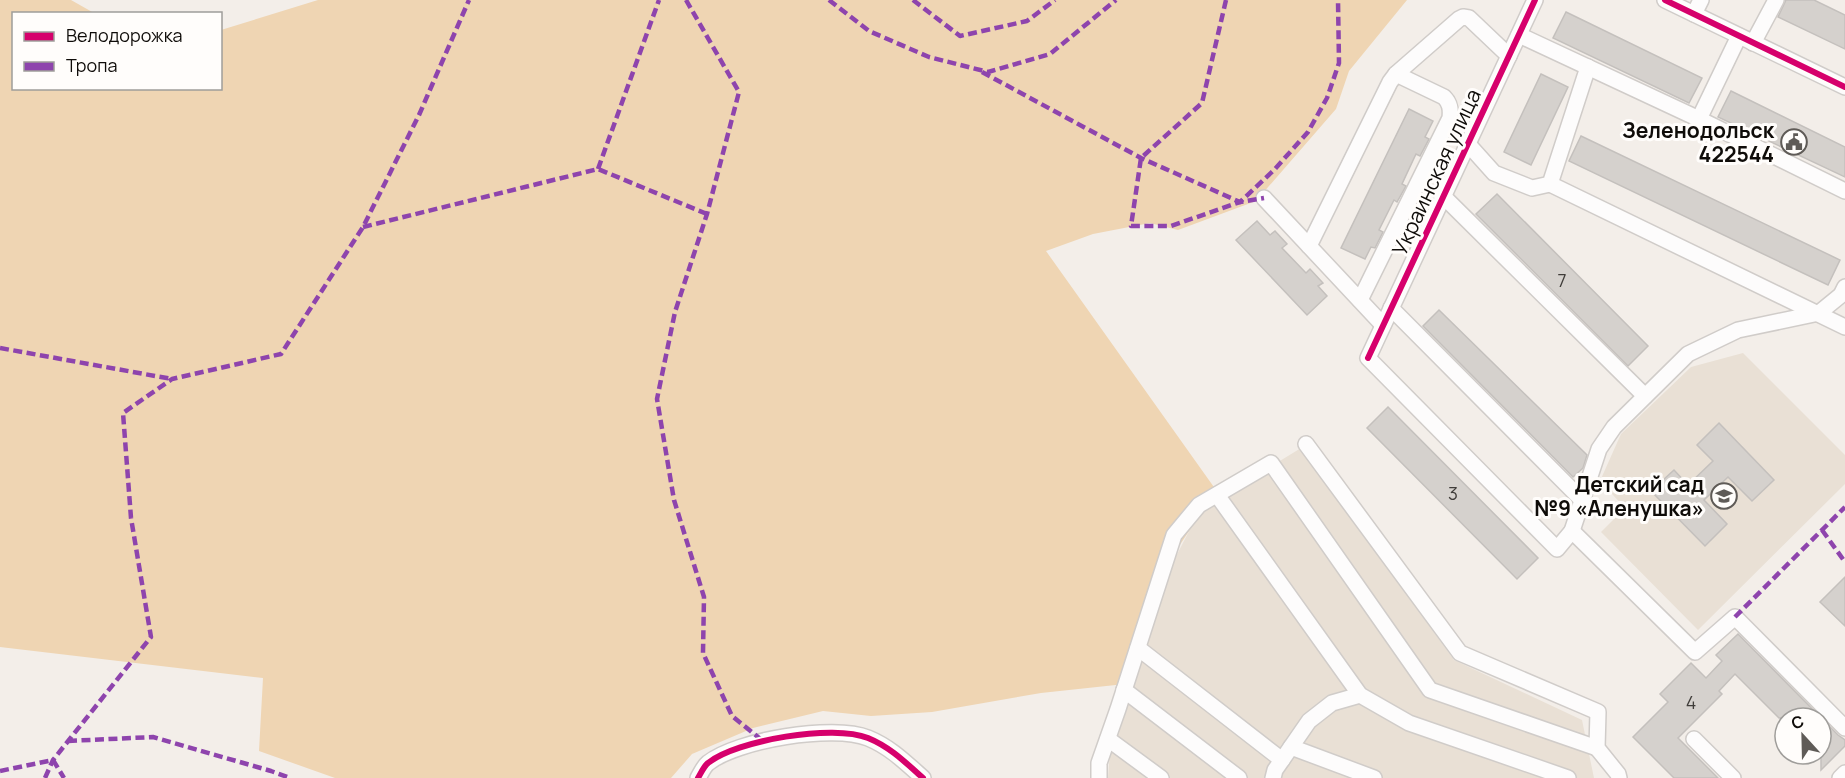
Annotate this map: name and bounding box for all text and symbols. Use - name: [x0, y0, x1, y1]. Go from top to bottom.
- legend: [12, 12, 222, 90]
- text: Велодорожка: [66, 23, 183, 47]
- text: Тропа: [66, 53, 117, 77]
- street label: Украинская улица: [1385, 84, 1487, 260]
- place label: Зеленодольск 422544: [1622, 116, 1775, 168]
- public building icon: Зеленодольск 422544: [1779, 127, 1809, 157]
- house number: 7: [1557, 268, 1567, 292]
- place label: Детский сад №9 «Аленушка»: [1534, 470, 1704, 522]
- house number: 3: [1448, 481, 1458, 505]
- school or university icon: Детский сад №9 «Аленушка»: [1709, 481, 1739, 511]
- house number: 4: [1686, 690, 1696, 714]
- north arrow: [1773, 706, 1833, 766]
- text: С: [1788, 710, 1807, 735]

